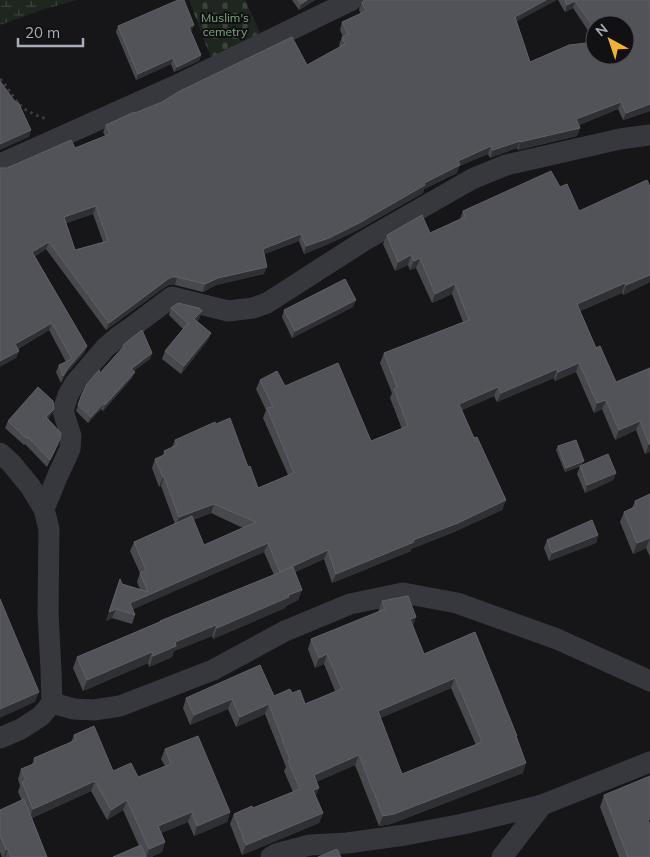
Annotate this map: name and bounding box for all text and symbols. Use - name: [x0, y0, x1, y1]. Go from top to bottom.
- park label: Muslim's cemetry: [201, 10, 249, 39]
- scale bar: [18, 15, 82, 47]
- north arrow: [585, 15, 635, 65]
- text: N: [592, 20, 611, 40]
- text: 20 m: [25, 23, 60, 42]

